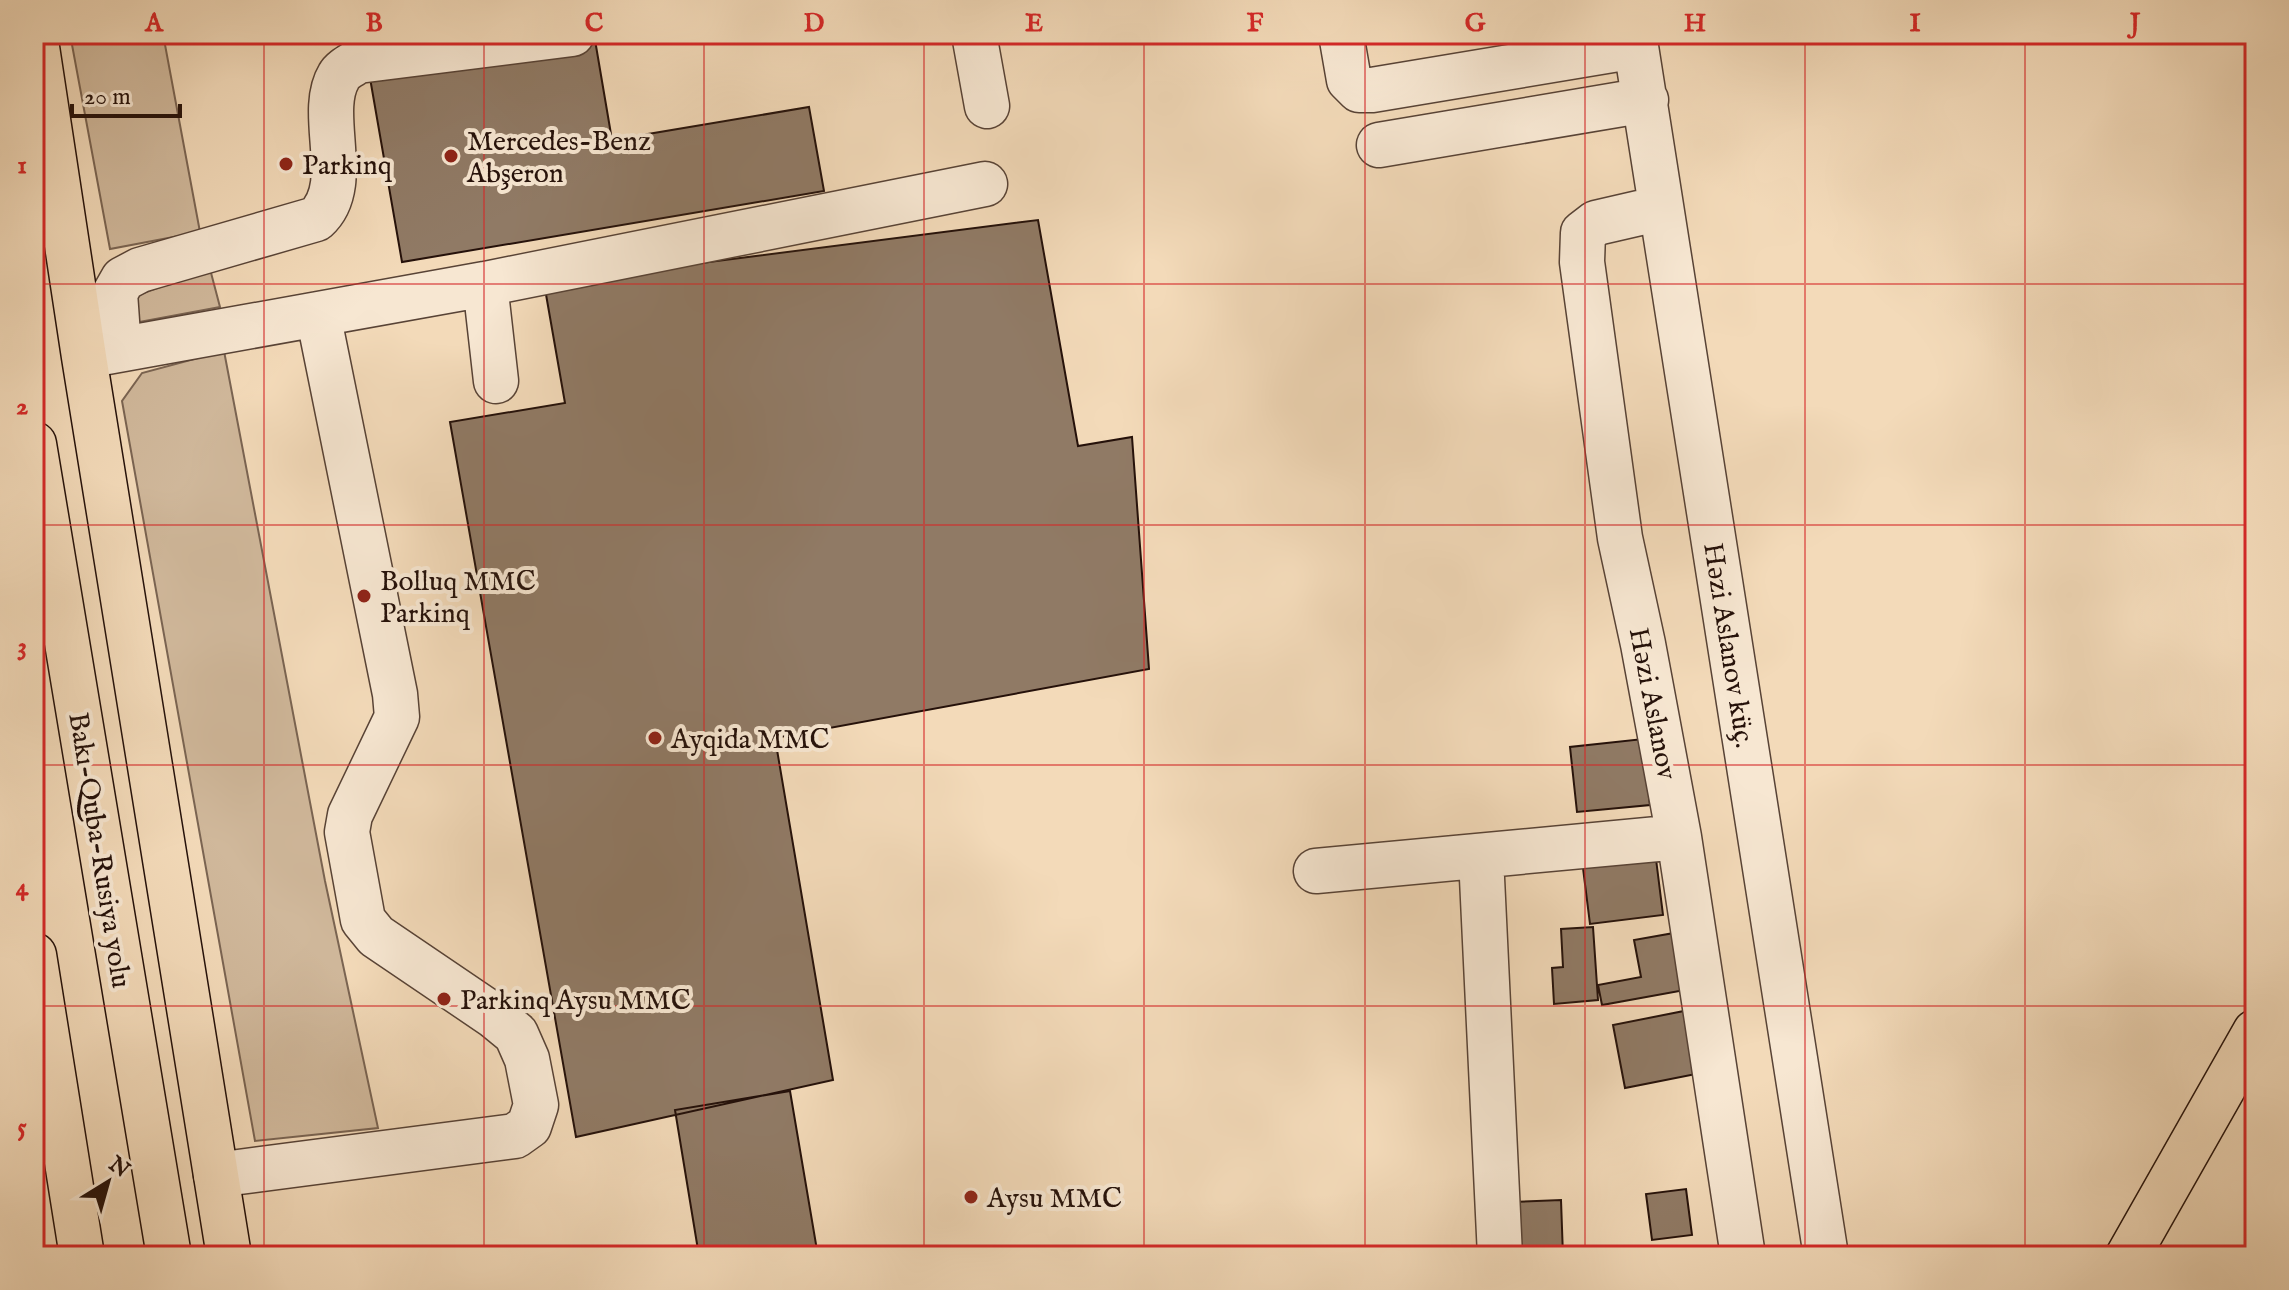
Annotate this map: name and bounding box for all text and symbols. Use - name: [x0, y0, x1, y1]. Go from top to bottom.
- text: A: [144, 7, 164, 40]
- text: B: [365, 7, 383, 40]
- text: C: [585, 7, 604, 40]
- text: D: [804, 7, 825, 40]
- text: E: [1025, 7, 1043, 40]
- text: F: [1247, 7, 1264, 40]
- text: G: [1465, 7, 1486, 40]
- text: H: [1684, 7, 1706, 40]
- text: I: [1909, 7, 1921, 40]
- text: J: [2127, 7, 2141, 40]
- scale bar: [72, 68, 180, 118]
- text: 20 m: [84, 82, 131, 113]
- place label: Mercedes-Benz Abşeron: [466, 125, 651, 192]
- marker: Mercedes-Benz Abşeron: [442, 147, 460, 165]
- text: 1: [17, 149, 27, 182]
- place label: Parkinq: [302, 149, 393, 184]
- marker: Parkinq: [277, 155, 295, 173]
- text: 2: [16, 390, 28, 423]
- street label: Həzi Aslanov küç.: [1694, 540, 1761, 751]
- place label: Bolluq MMC Parkinq: [380, 565, 536, 632]
- marker: Bolluq MMC Parkinq: [355, 587, 373, 605]
- street label: Həzi Aslanov: [1620, 625, 1683, 783]
- text: 3: [17, 630, 27, 663]
- street label: Bakı-Quba-Rusiya yolu: [59, 710, 138, 991]
- place label: Ayqida MMC: [670, 723, 829, 758]
- marker: Ayqida MMC: [646, 729, 664, 747]
- text: 4: [16, 871, 30, 904]
- place label: Parkinq Aysu MMC: [460, 984, 691, 1019]
- marker: Parkinq Aysu MMC: [435, 990, 453, 1008]
- text: 5: [17, 1111, 27, 1144]
- north arrow: [68, 1142, 148, 1222]
- text: N: [102, 1150, 135, 1185]
- place label: Aysu MMC: [986, 1182, 1122, 1217]
- marker: Aysu MMC: [962, 1188, 980, 1206]

